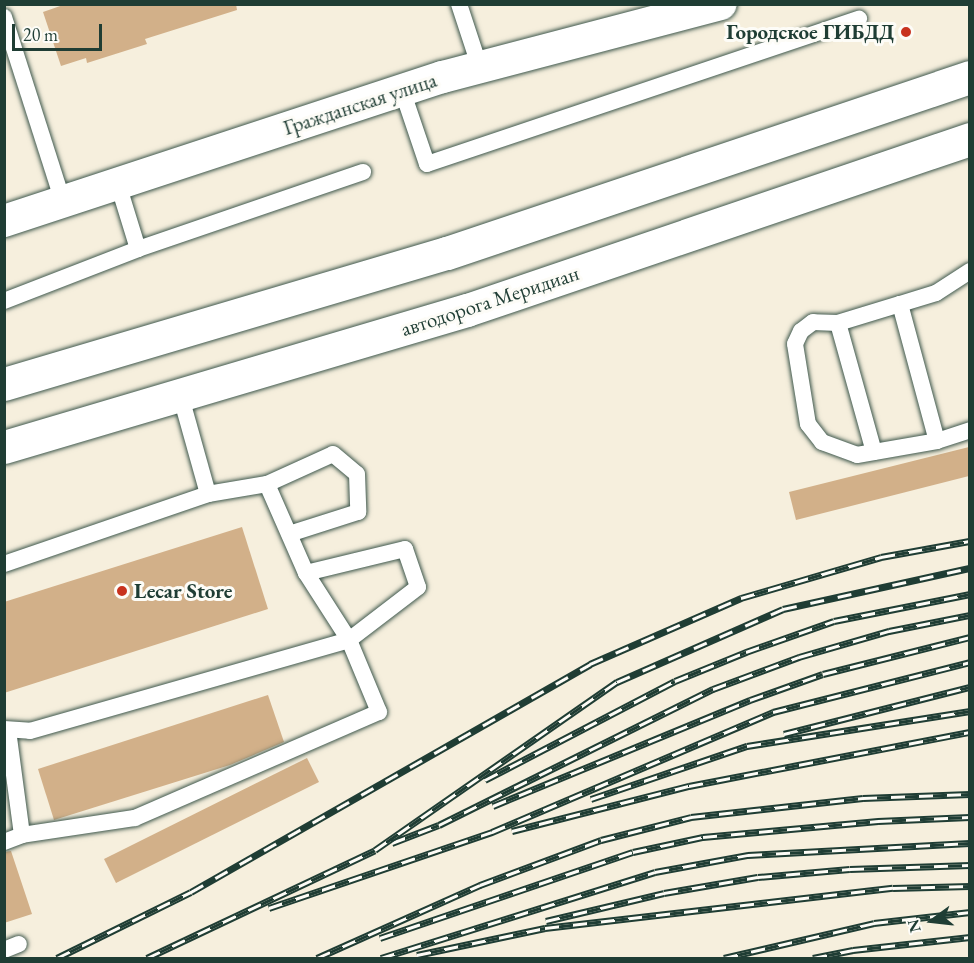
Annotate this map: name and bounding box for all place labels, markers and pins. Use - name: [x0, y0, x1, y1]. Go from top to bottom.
- place label: Городское ГИБДД: [726, 19, 894, 45]
- marker: Городское ГИБДД: [899, 25, 913, 39]
- place label: Lecar Store: [134, 578, 233, 604]
- marker: Lecar Store: [115, 584, 129, 598]

